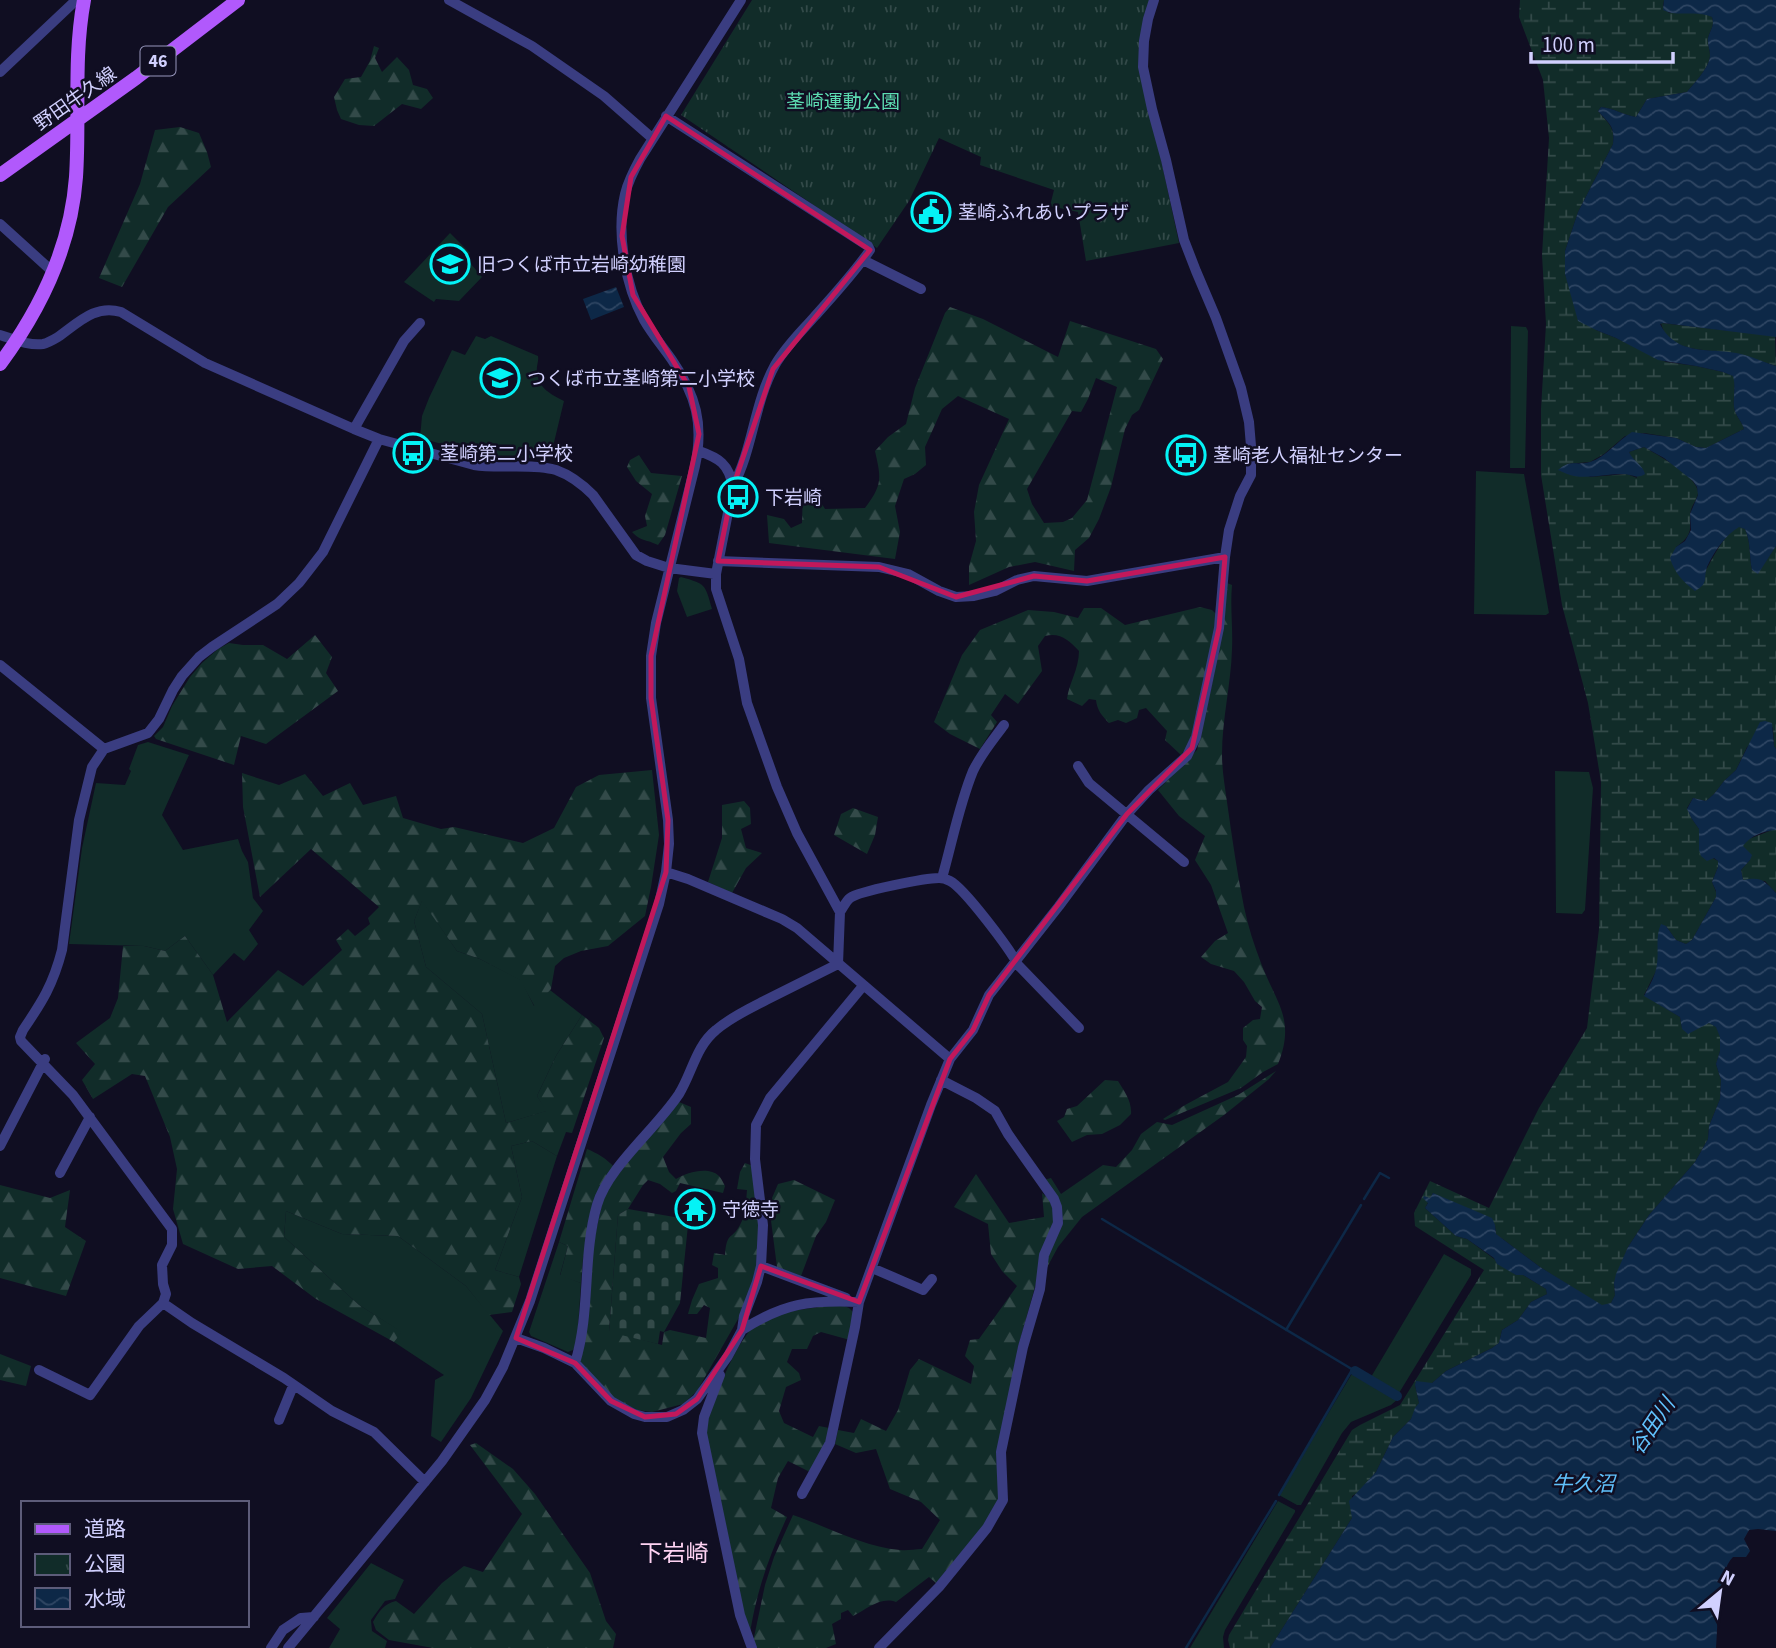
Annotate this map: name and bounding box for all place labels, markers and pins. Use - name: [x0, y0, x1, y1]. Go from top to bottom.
- public building icon: 茎崎ふれあいプラザ: [910, 191, 952, 233]
- place label: 茎崎ふれあいプラザ: [958, 200, 1129, 227]
- school or university icon: 旧つくば市立岩崎幼稚園: [429, 243, 471, 285]
- place label: 旧つくば市立岩崎幼稚園: [477, 252, 686, 279]
- school or university icon: つくば市立茎崎第二小学校: [479, 357, 521, 399]
- place label: つくば市立茎崎第二小学校: [527, 366, 755, 393]
- bus stop icon: 茎崎第二小学校: [392, 432, 434, 474]
- bus stop icon: 茎崎老人福祉センター: [1165, 434, 1207, 476]
- place label: 茎崎第二小学校: [440, 441, 573, 468]
- place label: 茎崎老人福祉センター: [1213, 443, 1403, 470]
- bus stop icon: 下岩崎: [717, 476, 759, 518]
- place label: 下岩崎: [765, 485, 822, 512]
- temple icon: 守徳寺: [674, 1188, 716, 1230]
- place label: 守徳寺: [722, 1197, 779, 1224]

